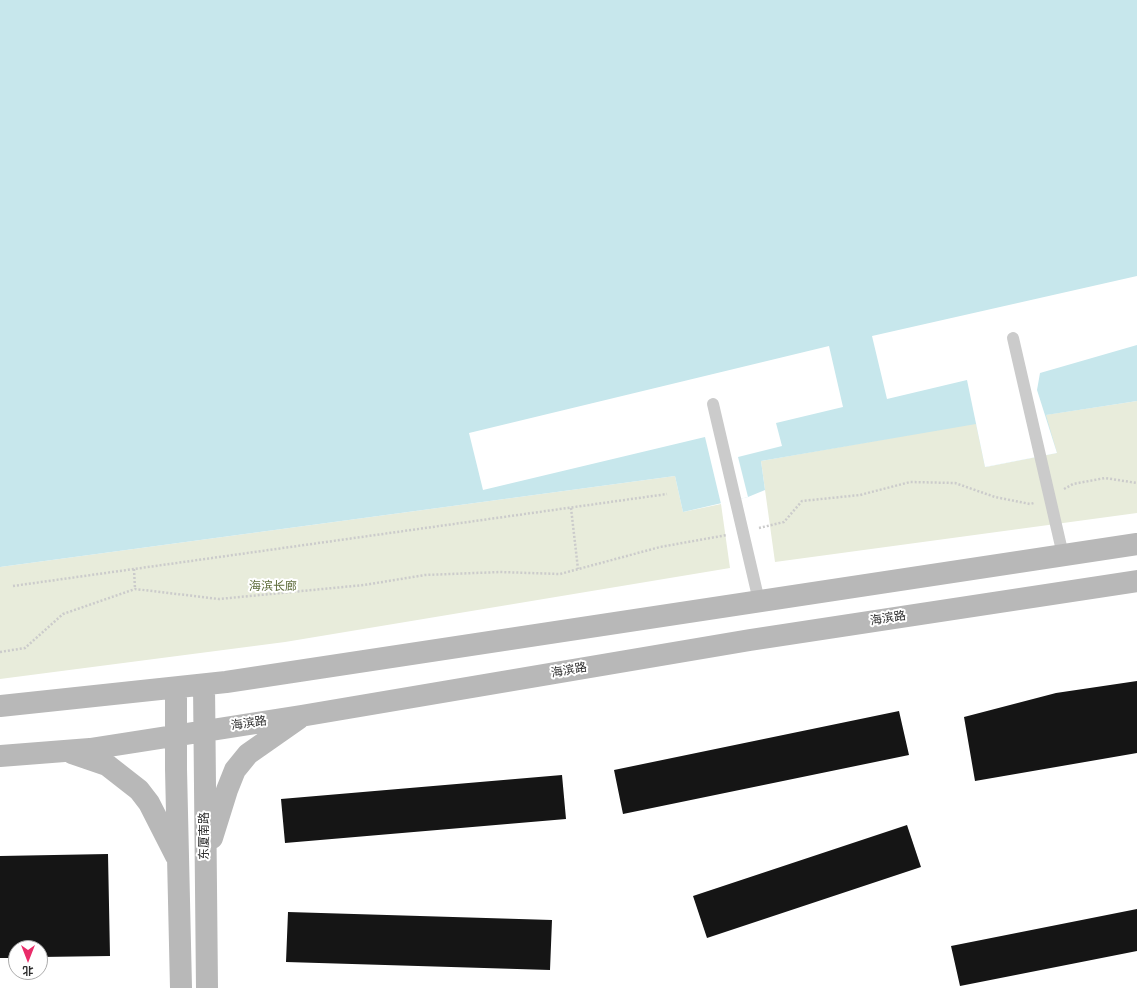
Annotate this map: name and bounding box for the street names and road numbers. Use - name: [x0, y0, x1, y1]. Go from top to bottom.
- street label: 海滨路: [869, 609, 907, 629]
- street label: 海滨路: [550, 661, 588, 681]
- street label: 海滨路: [230, 714, 268, 734]
- street label: 东厦南路: [198, 812, 212, 860]

